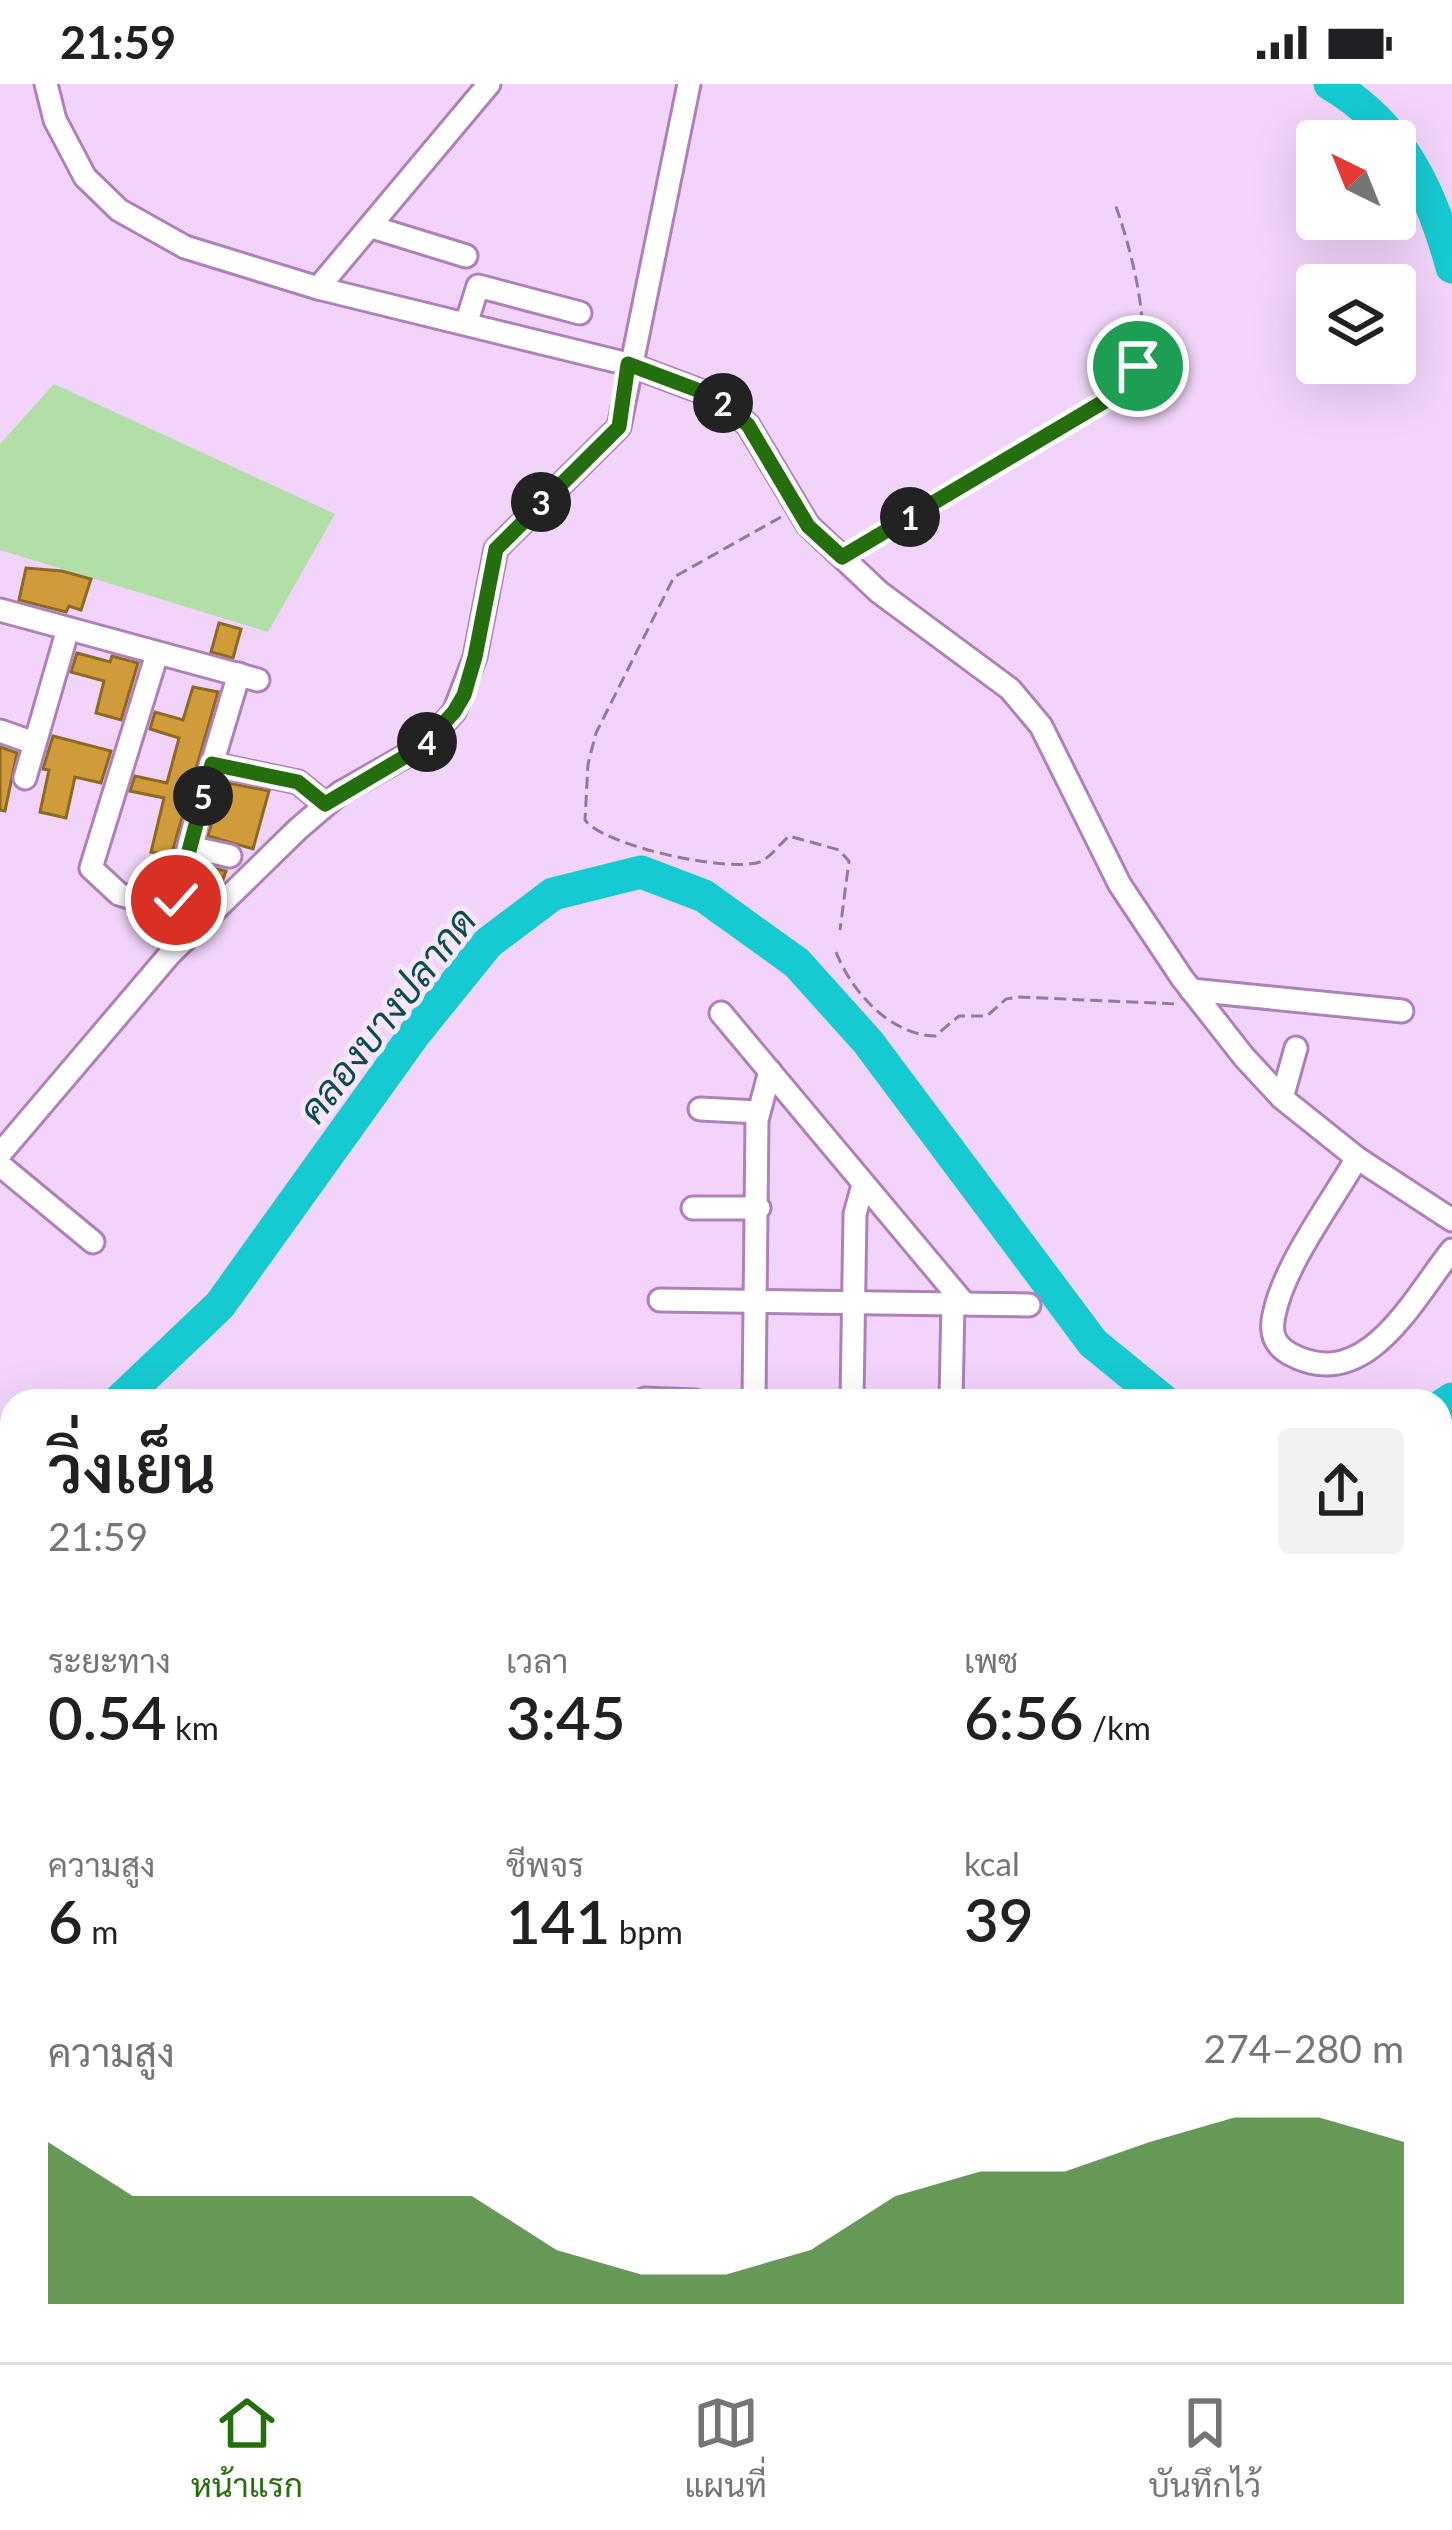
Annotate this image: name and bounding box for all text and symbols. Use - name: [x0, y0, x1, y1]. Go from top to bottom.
- text: 21:59: [60, 15, 176, 69]
- north arrow: [1296, 120, 1416, 240]
- map controls: [1296, 120, 1416, 384]
- button: layers: [1296, 264, 1416, 384]
- pin: [1087, 315, 1189, 417]
- icon: arrive: [1105, 333, 1171, 399]
- pin: 2: [693, 373, 753, 433]
- text: 2: [713, 383, 733, 423]
- pin: 3: [511, 472, 571, 532]
- text: 3: [531, 482, 551, 522]
- pin: 1: [880, 487, 940, 547]
- text: 1: [900, 497, 920, 537]
- pin: 4: [397, 712, 457, 772]
- text: 4: [417, 722, 437, 762]
- pin: 5: [173, 766, 233, 826]
- text: 5: [193, 776, 213, 816]
- pin: [125, 849, 227, 951]
- icon: check: [143, 867, 209, 933]
- water label: คลองบางปลากด: [288, 897, 485, 1131]
- text: วิ่งเย็น: [48, 1428, 216, 1507]
- button: share: [1278, 1428, 1404, 1554]
- text: 21:59: [48, 1513, 148, 1559]
- text: ระยะทาง: [48, 1640, 171, 1680]
- text: เวลา: [506, 1640, 568, 1680]
- text: เพซ: [964, 1640, 1018, 1680]
- text: 0.54: [48, 1681, 167, 1753]
- text: 3:45: [506, 1681, 626, 1753]
- text: 6:56: [964, 1681, 1084, 1753]
- text: km: [167, 1707, 219, 1747]
- text: /km: [1084, 1707, 1151, 1747]
- text: kcal: [964, 1843, 1020, 1883]
- text: ความสูง: [48, 1844, 155, 1884]
- text: ชีพจร: [506, 1844, 584, 1884]
- text: 39: [964, 1883, 1034, 1955]
- text: 6: [48, 1885, 83, 1957]
- text: 141: [506, 1885, 610, 1957]
- text: m: [83, 1911, 118, 1951]
- text: bpm: [610, 1911, 683, 1951]
- text: 274–280 m: [1204, 2025, 1404, 2071]
- text: ความสูง: [48, 2029, 175, 2075]
- tab: หน้าแรก: [191, 2390, 303, 2505]
- tab: แผนที่: [685, 2390, 767, 2505]
- tab: บันทึกไว้: [1148, 2390, 1261, 2505]

